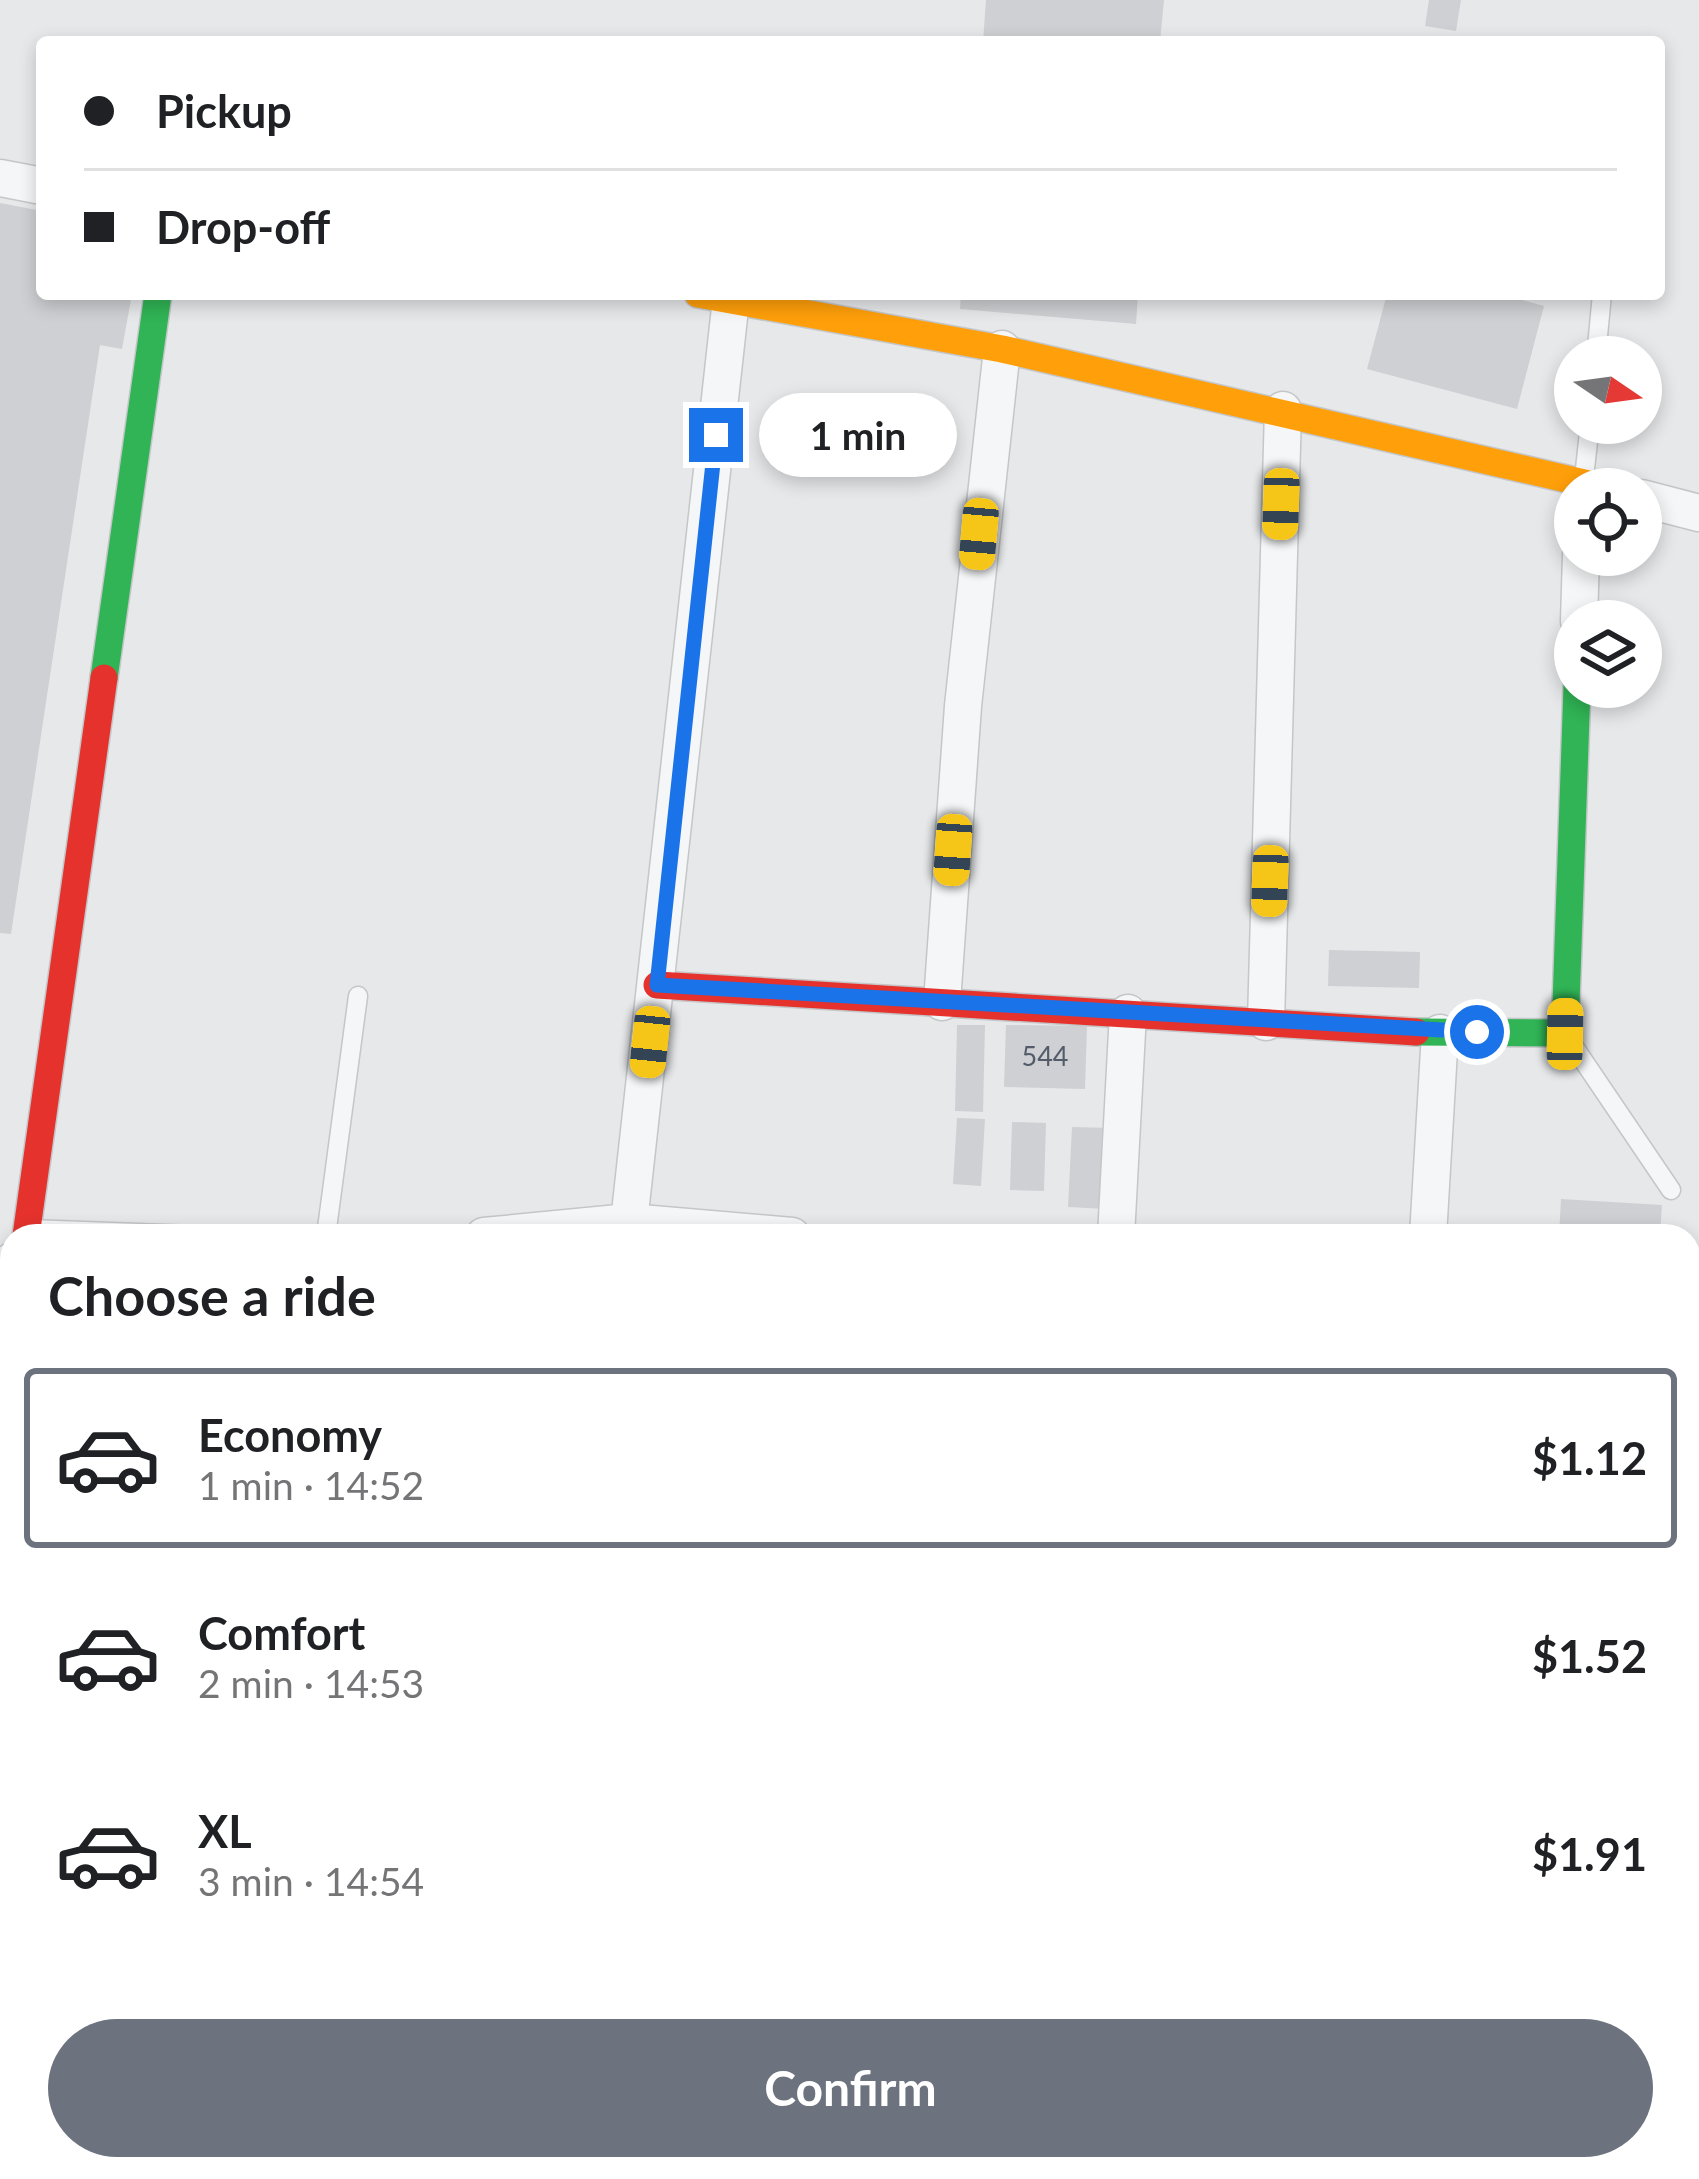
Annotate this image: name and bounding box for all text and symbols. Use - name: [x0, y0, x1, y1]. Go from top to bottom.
- text: Pickup: [156, 84, 292, 138]
- text: Drop-off: [156, 200, 330, 254]
- north arrow: [1554, 336, 1662, 444]
- map controls: [1554, 336, 1662, 708]
- callout: 1 min: [758, 393, 956, 477]
- route end: [689, 408, 743, 462]
- text: 1 min: [810, 412, 906, 458]
- car: [1262, 467, 1300, 541]
- button: locate: [1554, 468, 1662, 576]
- car: [958, 497, 1000, 571]
- button: layers: [1554, 600, 1662, 708]
- car: [933, 813, 973, 887]
- car: [1251, 844, 1289, 918]
- car: [1546, 998, 1584, 1070]
- car: [628, 1004, 672, 1080]
- route start: [1450, 1005, 1504, 1059]
- house number: 544: [1022, 1039, 1068, 1072]
- text: Choose a ride: [48, 1263, 376, 1328]
- icon: car: [54, 1404, 162, 1512]
- text: Economy: [198, 1408, 382, 1462]
- text: $1.12: [1532, 1431, 1647, 1485]
- text: 1 min · 14:52: [198, 1462, 424, 1508]
- icon: car: [54, 1602, 162, 1710]
- text: Comfort: [198, 1606, 365, 1660]
- text: $1.52: [1532, 1629, 1647, 1683]
- text: 2 min · 14:53: [198, 1660, 424, 1706]
- icon: car: [54, 1800, 162, 1908]
- text: XL: [198, 1804, 252, 1858]
- text: $1.91: [1532, 1827, 1647, 1881]
- text: 3 min · 14:54: [198, 1858, 424, 1904]
- button: Confirm: [48, 2019, 1653, 2157]

